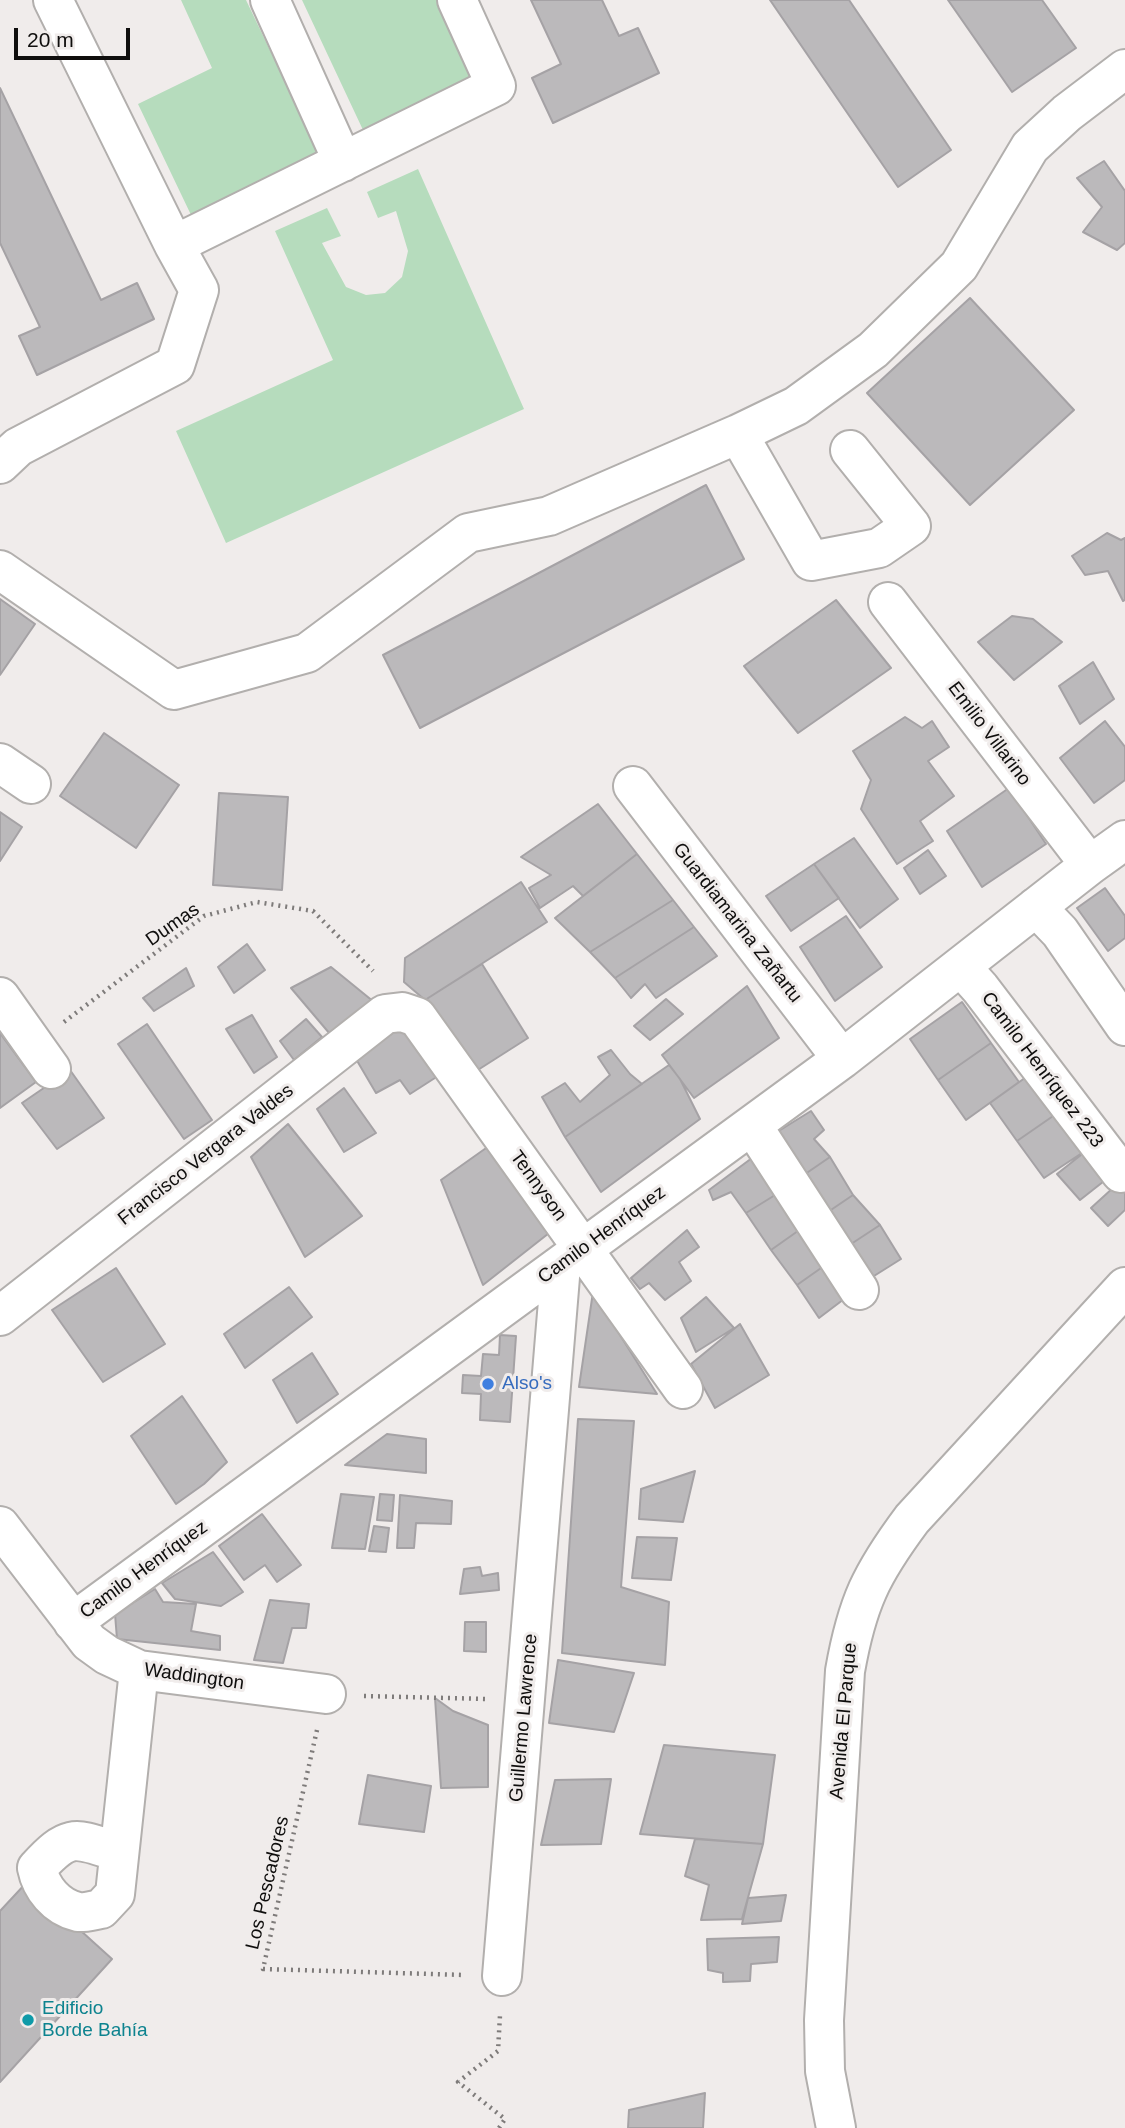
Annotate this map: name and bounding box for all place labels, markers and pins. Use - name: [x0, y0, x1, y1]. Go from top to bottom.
- place label: Also's: [502, 1373, 552, 1395]
- marker: Also's: [480, 1376, 496, 1392]
- place label: Edificio Borde Bahía: [42, 1998, 148, 2042]
- marker: Edificio Borde Bahía: [20, 2012, 36, 2028]

